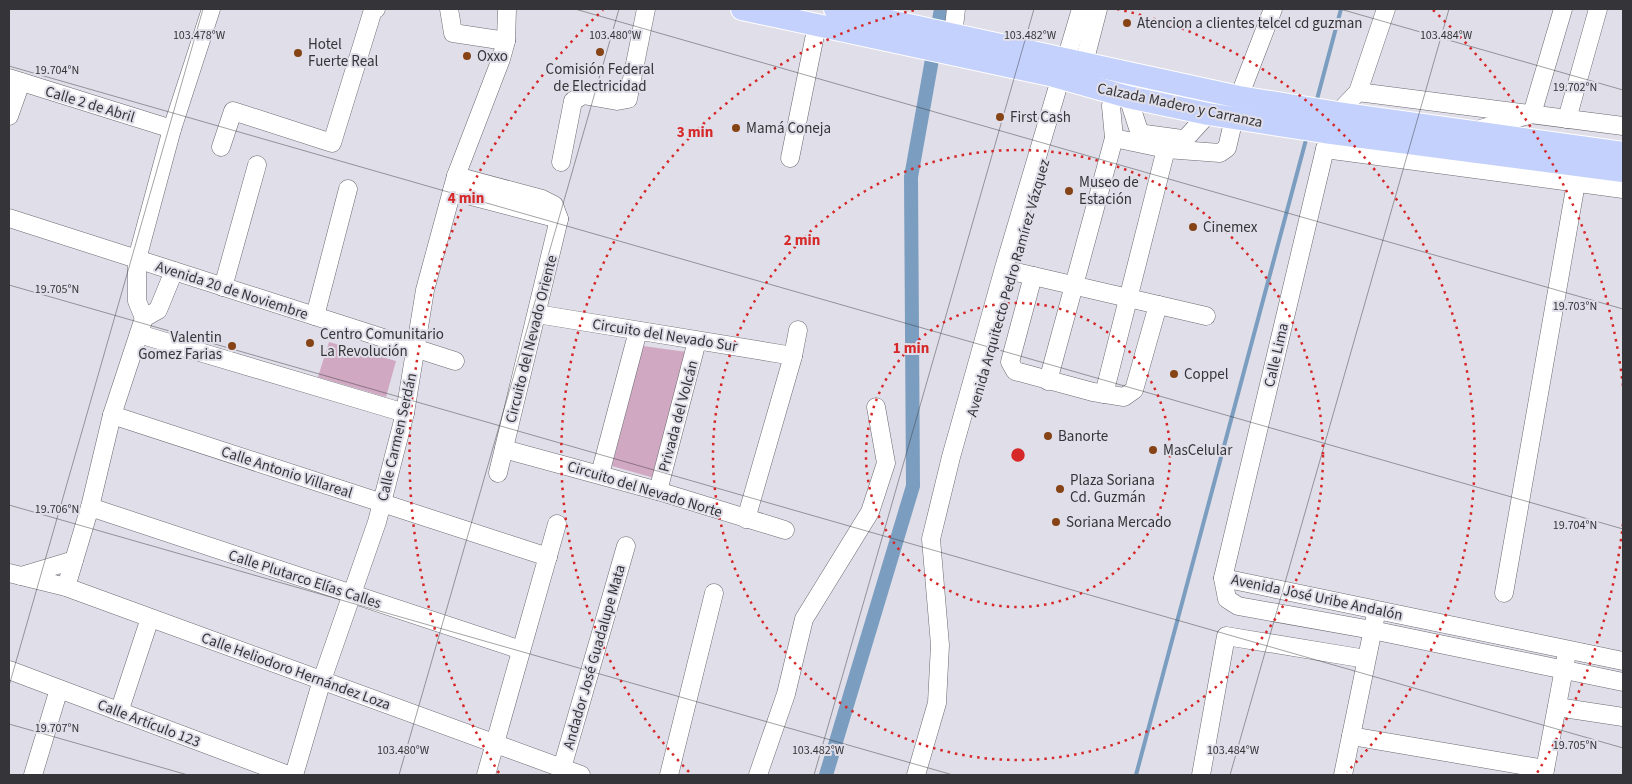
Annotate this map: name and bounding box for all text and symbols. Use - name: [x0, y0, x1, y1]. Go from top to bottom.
- place label: Atencion a clientes telcel cd guzman: [1137, 13, 1363, 34]
- marker: Atencion a clientes telcel cd guzman: [1121, 17, 1133, 29]
- text: 103.478°W: [173, 27, 226, 44]
- text: 103.480°W: [589, 27, 642, 44]
- text: 103.482°W: [1004, 27, 1057, 44]
- text: 103.484°W: [1420, 27, 1473, 44]
- place label: Hotel Fuerte Real: [308, 34, 378, 72]
- place label: Oxxo: [477, 46, 508, 67]
- marker: Comisión Federal de Electricidad: [594, 46, 606, 58]
- marker: Hotel Fuerte Real: [292, 47, 304, 59]
- marker: Oxxo: [461, 50, 473, 62]
- place label: Comisión Federal de Electricidad: [546, 59, 655, 97]
- text: 19.704°N: [35, 62, 79, 79]
- street label: Calzada Madero y Carranza: [1095, 78, 1264, 133]
- text: 19.702°N: [1553, 79, 1597, 96]
- street label: Calle 2 de Abril: [43, 81, 137, 128]
- place label: First Cash: [1010, 107, 1071, 128]
- marker: First Cash: [994, 111, 1006, 123]
- place label: Mamá Coneja: [746, 118, 831, 139]
- text: 3 min: [677, 122, 713, 143]
- marker: Mamá Coneja: [730, 122, 742, 134]
- street label: Avenida Arquitecto Pedro Ramírez Vázquez: [962, 157, 1055, 419]
- place label: Museo de Estación: [1079, 172, 1139, 210]
- marker: Museo de Estación: [1063, 185, 1075, 197]
- text: 4 min: [448, 188, 484, 209]
- place label: Cinemex: [1203, 217, 1258, 238]
- marker: Cinemex: [1187, 221, 1199, 233]
- text: 2 min: [784, 230, 820, 251]
- street label: Circuito del Nevado Oriente: [500, 253, 563, 425]
- street label: Avenida 20 de Noviembre: [153, 256, 311, 325]
- text: 19.705°N: [35, 281, 79, 298]
- text: 19.703°N: [1553, 298, 1597, 315]
- street label: Circuito del Nevado Sur: [591, 314, 740, 357]
- street label: Calle Lima: [1259, 321, 1294, 389]
- place label: Centro Comunitario La Revolución: [320, 324, 444, 362]
- place label: Valentin Gomez Farias: [138, 327, 222, 365]
- marker: Centro Comunitario La Revolución: [304, 337, 316, 349]
- text: 1 min: [893, 338, 929, 359]
- marker: Valentin Gomez Farias: [226, 340, 238, 352]
- street label: Privada del Volcán: [653, 358, 704, 474]
- place label: Coppel: [1184, 364, 1229, 385]
- marker: Coppel: [1168, 368, 1180, 380]
- street label: Calle Carmen Serdán: [372, 371, 422, 503]
- place label: Banorte: [1058, 426, 1108, 447]
- marker: Banorte: [1042, 430, 1054, 442]
- place label: MasCelular: [1163, 440, 1233, 461]
- street label: Calle Antonio Villareal: [219, 441, 355, 504]
- marker: MasCelular: [1147, 444, 1159, 456]
- centre of rings: [1009, 446, 1027, 464]
- street label: Circuito del Nevado Norte: [565, 456, 725, 523]
- place label: Plaza Soriana Cd. Guzmán: [1070, 470, 1155, 508]
- marker: Plaza Soriana Cd. Guzmán: [1054, 483, 1066, 495]
- text: 19.706°N: [35, 501, 79, 518]
- place label: Soriana Mercado: [1066, 512, 1171, 533]
- marker: Soriana Mercado: [1050, 516, 1062, 528]
- text: 19.704°N: [1553, 517, 1597, 534]
- street label: Calle Plutarco Elías Calles: [226, 545, 384, 614]
- street label: Andador José Guadalupe Mata: [558, 562, 631, 752]
- street label: Avenida José Uribe Andalón: [1229, 569, 1405, 626]
- street label: Calle Heliodoro Hernández Loza: [198, 627, 393, 716]
- street label: Calle Artículo 123: [94, 694, 203, 753]
- text: 19.707°N: [35, 720, 79, 737]
- text: 19.705°N: [1553, 737, 1597, 754]
- text: 103.480°W: [377, 742, 430, 759]
- text: 103.482°W: [792, 742, 845, 759]
- text: 103.484°W: [1207, 742, 1260, 759]

